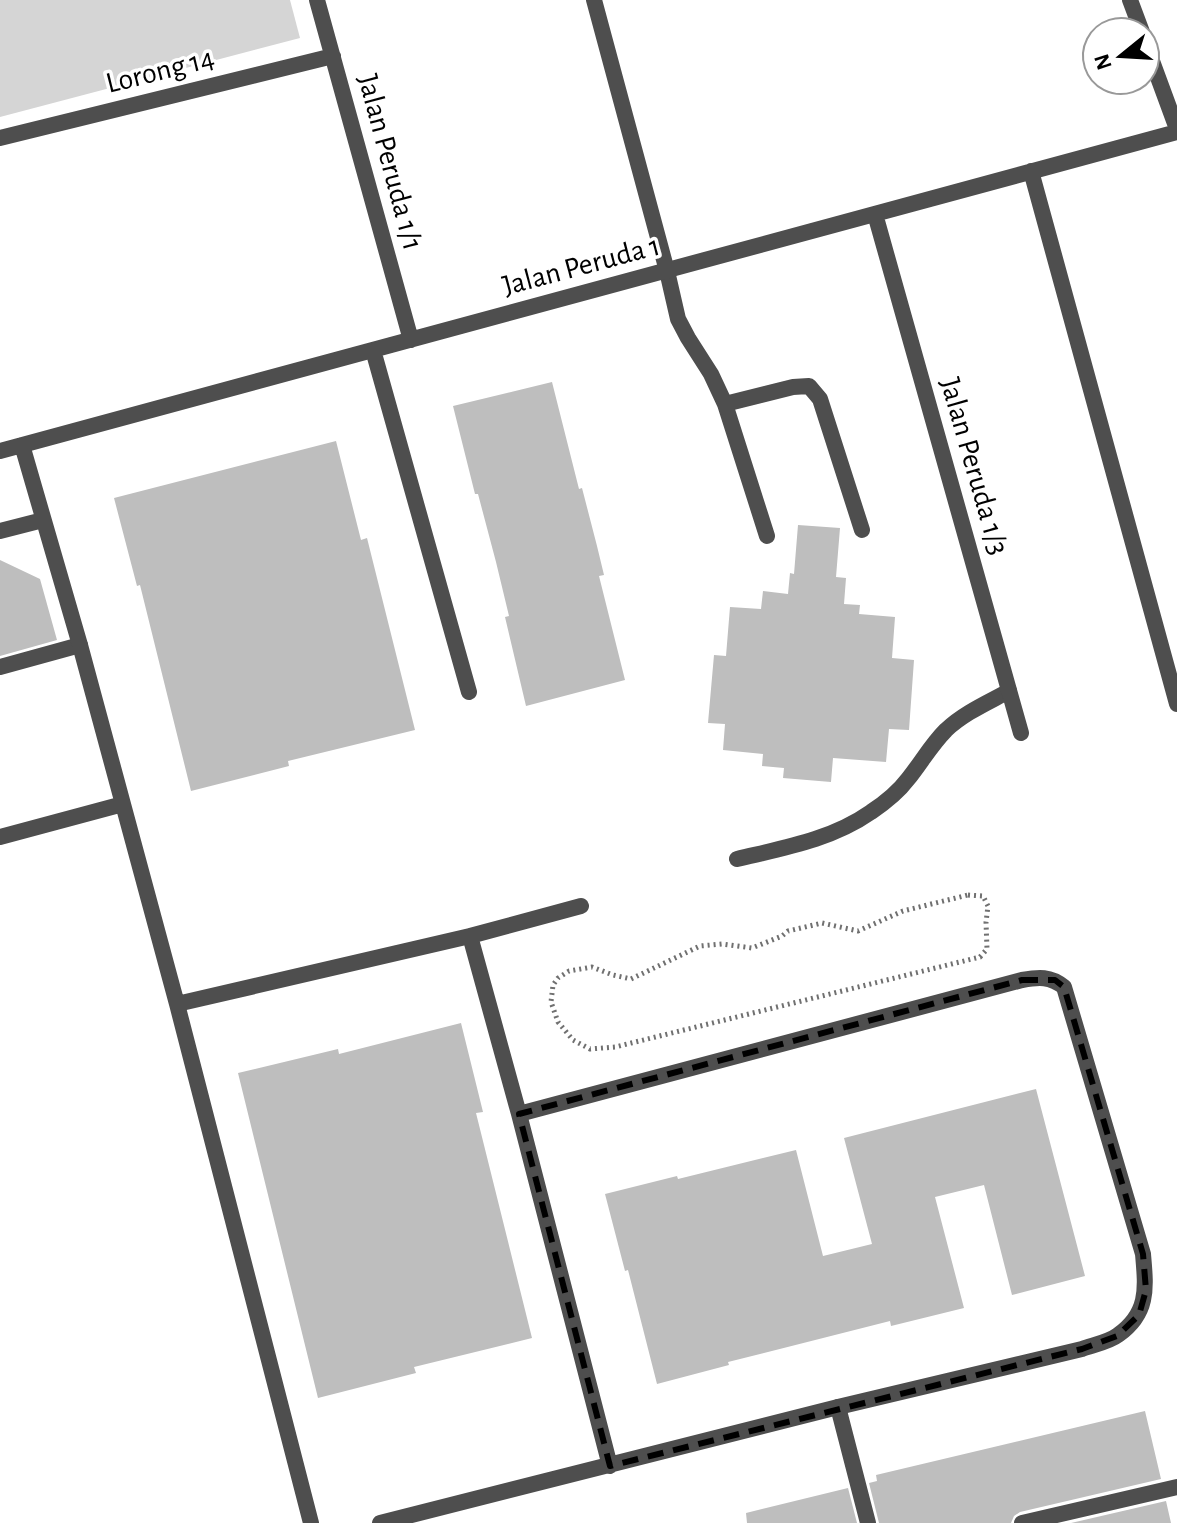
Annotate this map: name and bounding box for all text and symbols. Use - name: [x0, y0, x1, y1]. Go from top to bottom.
- north arrow: [1081, 16, 1161, 96]
- street label: Lorong 14: [103, 43, 217, 99]
- text: N: [1090, 51, 1116, 73]
- street label: Jalan Peruda 1/1: [352, 71, 428, 253]
- street label: Jalan Peruda 1: [499, 231, 663, 301]
- street label: Jalan Peruda 1/3: [934, 374, 1014, 558]

